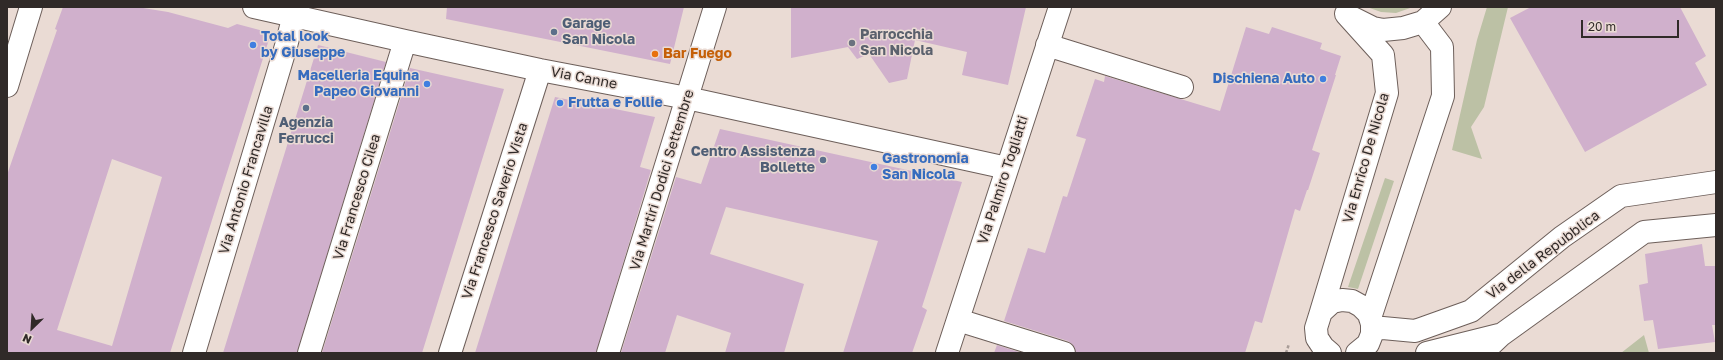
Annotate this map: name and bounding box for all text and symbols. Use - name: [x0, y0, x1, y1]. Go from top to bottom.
- scale bar: [1583, 12, 1681, 38]
- place label: Garage San Nicola: [562, 16, 635, 48]
- text: 20 m: [1588, 19, 1616, 34]
- marker: Garage San Nicola: [549, 27, 559, 37]
- place label: Parrocchia San Nicola: [860, 27, 933, 60]
- place label: Total look by Giuseppe: [261, 29, 345, 62]
- marker: Parrocchia San Nicola: [847, 38, 857, 48]
- marker: Total look by Giuseppe: [248, 40, 258, 50]
- place label: Bar Fuego: [663, 46, 732, 62]
- marker: Bar Fuego: [650, 49, 660, 59]
- street label: Via Canne: [549, 63, 619, 93]
- place label: Macelleria Equina Papeo Giovanni: [298, 68, 419, 100]
- place label: Dischiena Auto: [1213, 71, 1315, 87]
- marker: Dischiena Auto: [1318, 74, 1328, 84]
- marker: Macelleria Equina Papeo Giovanni: [422, 79, 432, 89]
- street label: Via Martiri Dodici Settembre: [626, 87, 698, 273]
- street label: Via Enrico De Nicola: [1339, 91, 1393, 225]
- place label: Frutta e Follie: [568, 95, 663, 111]
- marker: Frutta e Follie: [555, 98, 565, 108]
- marker: Agenzia Ferrucci: [301, 103, 311, 113]
- street label: Via Antonio Francavilla: [215, 104, 277, 256]
- street label: Via Palmiro Togliatti: [974, 113, 1032, 247]
- place label: Agenzia Ferrucci: [278, 115, 334, 148]
- street label: Via Francesco Saverio Vista: [458, 121, 532, 301]
- street label: Via Francesco Cilea: [330, 132, 384, 262]
- place label: Centro Assistenza Bollette: [691, 144, 815, 176]
- place label: Gastronomia San Nicola: [882, 151, 969, 184]
- marker: Centro Assistenza Bollette: [818, 155, 828, 165]
- marker: Gastronomia San Nicola: [869, 162, 879, 172]
- street label: Via della Repubblica: [1483, 207, 1603, 303]
- north arrow: [12, 308, 52, 348]
- text: N: [20, 332, 33, 347]

